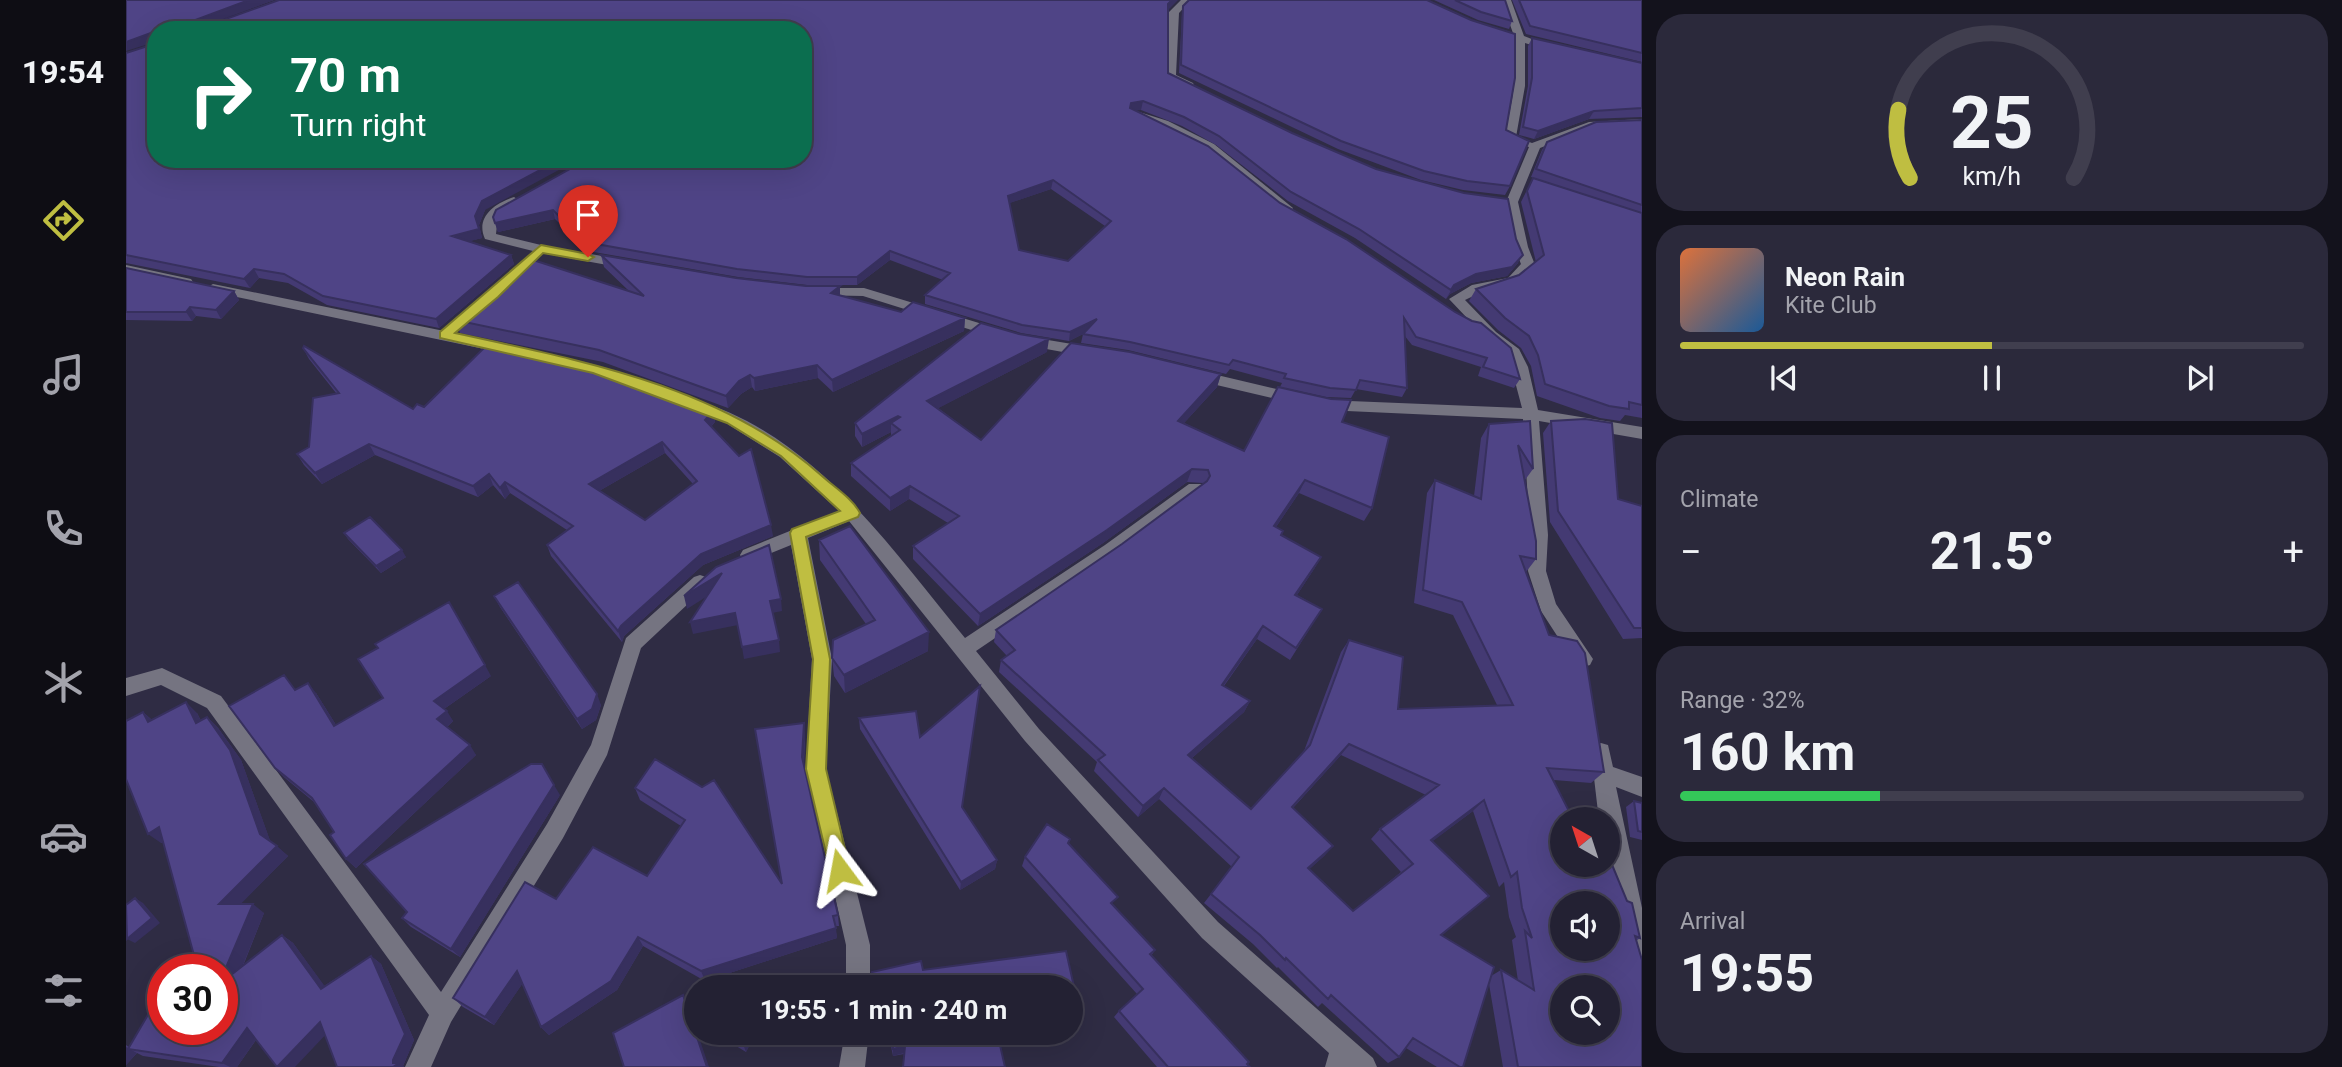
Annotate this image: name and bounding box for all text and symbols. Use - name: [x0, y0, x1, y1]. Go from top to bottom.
- text: 70 m: [290, 47, 401, 104]
- icon: right: [175, 49, 266, 140]
- text: 19:54: [22, 53, 104, 91]
- text: 25: [1950, 81, 2034, 167]
- text: Turn right: [290, 106, 426, 144]
- text: km/h: [1963, 162, 2021, 191]
- pin: [558, 185, 618, 257]
- icon: directions: [39, 196, 88, 245]
- icon: arrive: [569, 196, 607, 234]
- text: Neon Rain: [1785, 262, 1905, 292]
- text: Kite Club: [1785, 292, 1877, 319]
- icon: music: [39, 350, 88, 399]
- icon: previous: [1765, 359, 1803, 397]
- icon: pause: [1973, 359, 2011, 397]
- icon: next: [2181, 359, 2219, 397]
- text: Climate: [1680, 486, 1759, 513]
- icon: phone: [39, 504, 88, 553]
- text: 21.5°: [1930, 521, 2055, 582]
- text: −: [1680, 530, 1702, 574]
- text: +: [2282, 530, 2304, 574]
- icon: climate: [39, 658, 88, 707]
- text: Range · 32%: [1680, 687, 1805, 714]
- text: 160 km: [1680, 722, 1855, 783]
- north arrow: [1550, 807, 1620, 877]
- map controls: [1550, 807, 1620, 1045]
- icon: car: [39, 812, 88, 861]
- position arrow: [803, 833, 877, 907]
- button: sound: [1550, 891, 1620, 961]
- text: Arrival: [1680, 908, 1745, 935]
- text: 19:55: [1680, 943, 1814, 1004]
- speed limit sign: 30: [147, 954, 238, 1045]
- icon: filters: [39, 966, 88, 1015]
- button: search: [1550, 975, 1620, 1045]
- text: 19:55 · 1 min · 240 m: [760, 995, 1007, 1025]

